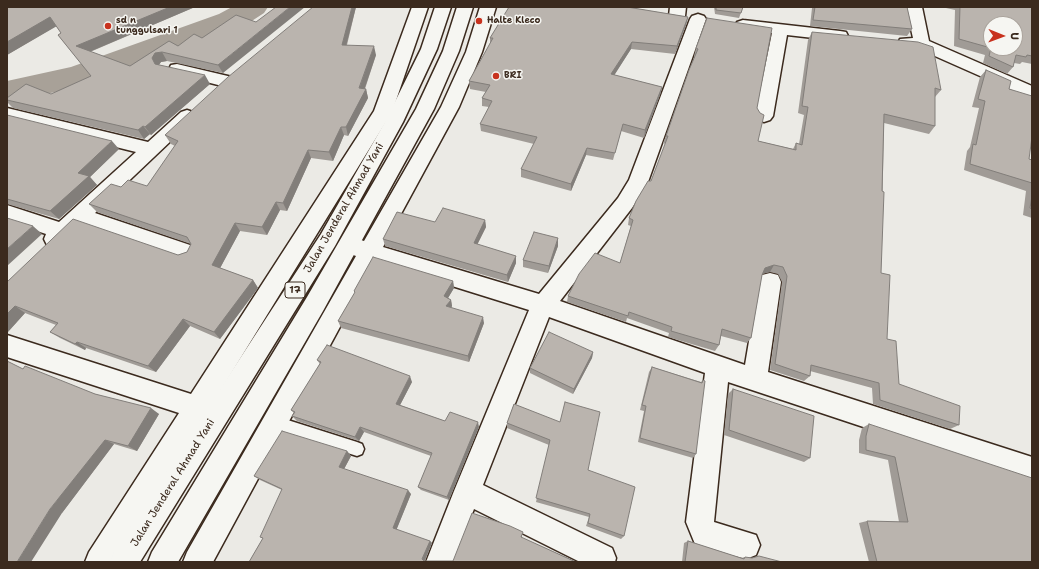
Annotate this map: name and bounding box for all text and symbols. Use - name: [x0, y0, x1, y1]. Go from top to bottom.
- place label: sd n tunggulsari 1: [116, 16, 178, 37]
- marker: Halte Kleco: [474, 16, 484, 26]
- place label: Halte Kleco: [487, 16, 540, 26]
- north arrow: [983, 16, 1023, 56]
- marker: sd n tunggulsari 1: [103, 21, 113, 31]
- text: U: [1007, 32, 1022, 40]
- marker: BRI: [491, 71, 501, 81]
- place label: BRI: [504, 71, 521, 81]
- street label: Jalan Jenderal Ahmad Yani: [301, 141, 387, 275]
- road number: 17: [285, 282, 305, 298]
- street label: Jalan Jenderal Ahmad Yani: [128, 417, 218, 549]

